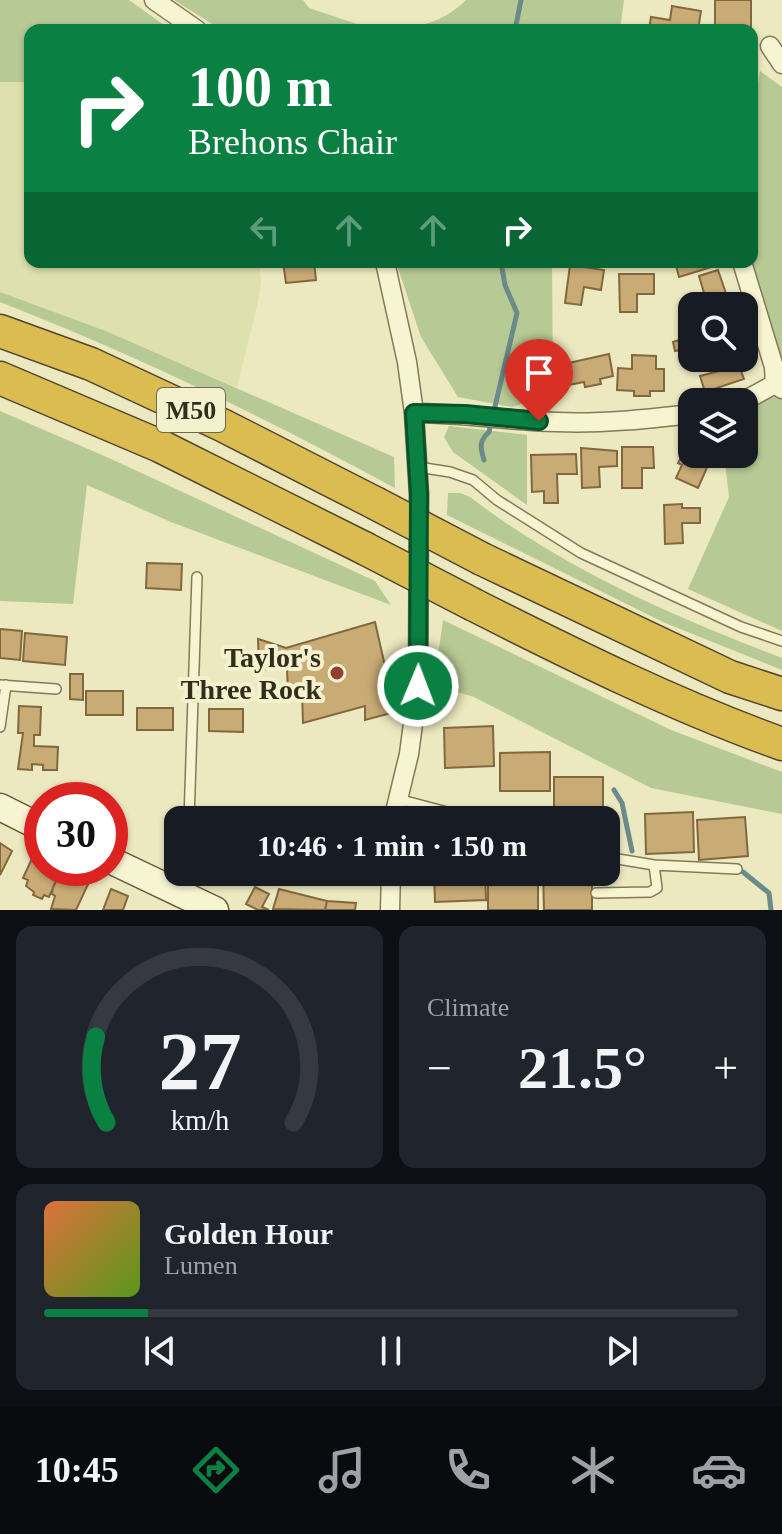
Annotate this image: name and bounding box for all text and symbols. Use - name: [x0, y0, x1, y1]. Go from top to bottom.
- icon: right: [56, 56, 160, 160]
- text: 100 m: [188, 56, 333, 118]
- text: Brehons Chair: [188, 122, 397, 162]
- icon: left: [243, 208, 287, 252]
- icon: ahead: [327, 208, 371, 252]
- icon: ahead: [411, 208, 455, 252]
- icon: right: [495, 208, 539, 252]
- map controls: [678, 292, 758, 468]
- button: search: [678, 292, 758, 372]
- pin: [505, 339, 573, 421]
- icon: arrive: [517, 351, 561, 395]
- road number: M50: [157, 388, 225, 432]
- button: layers: [678, 388, 758, 468]
- place label: Taylor's Three Rock: [181, 642, 321, 705]
- position arrow: [376, 644, 460, 728]
- marker: Taylor's Three Rock: [328, 664, 346, 682]
- speed limit sign: 30: [24, 782, 128, 886]
- text: 10:46 · 1 min · 150 m: [257, 829, 527, 862]
- text: Climate: [427, 993, 509, 1022]
- text: 27: [158, 1015, 241, 1107]
- text: 21.5°: [518, 1035, 647, 1101]
- text: −: [427, 1044, 452, 1093]
- text: +: [713, 1044, 738, 1093]
- text: km/h: [170, 1105, 229, 1136]
- text: Golden Hour: [164, 1217, 333, 1250]
- text: Lumen: [164, 1251, 238, 1280]
- icon: previous: [138, 1329, 182, 1373]
- icon: pause: [369, 1329, 413, 1373]
- icon: next: [600, 1329, 644, 1373]
- icon: directions: [188, 1442, 244, 1498]
- icon: music: [314, 1442, 370, 1498]
- icon: phone: [440, 1442, 496, 1498]
- icon: climate: [565, 1442, 621, 1498]
- icon: car: [691, 1442, 747, 1498]
- text: 10:45: [35, 1450, 119, 1490]

